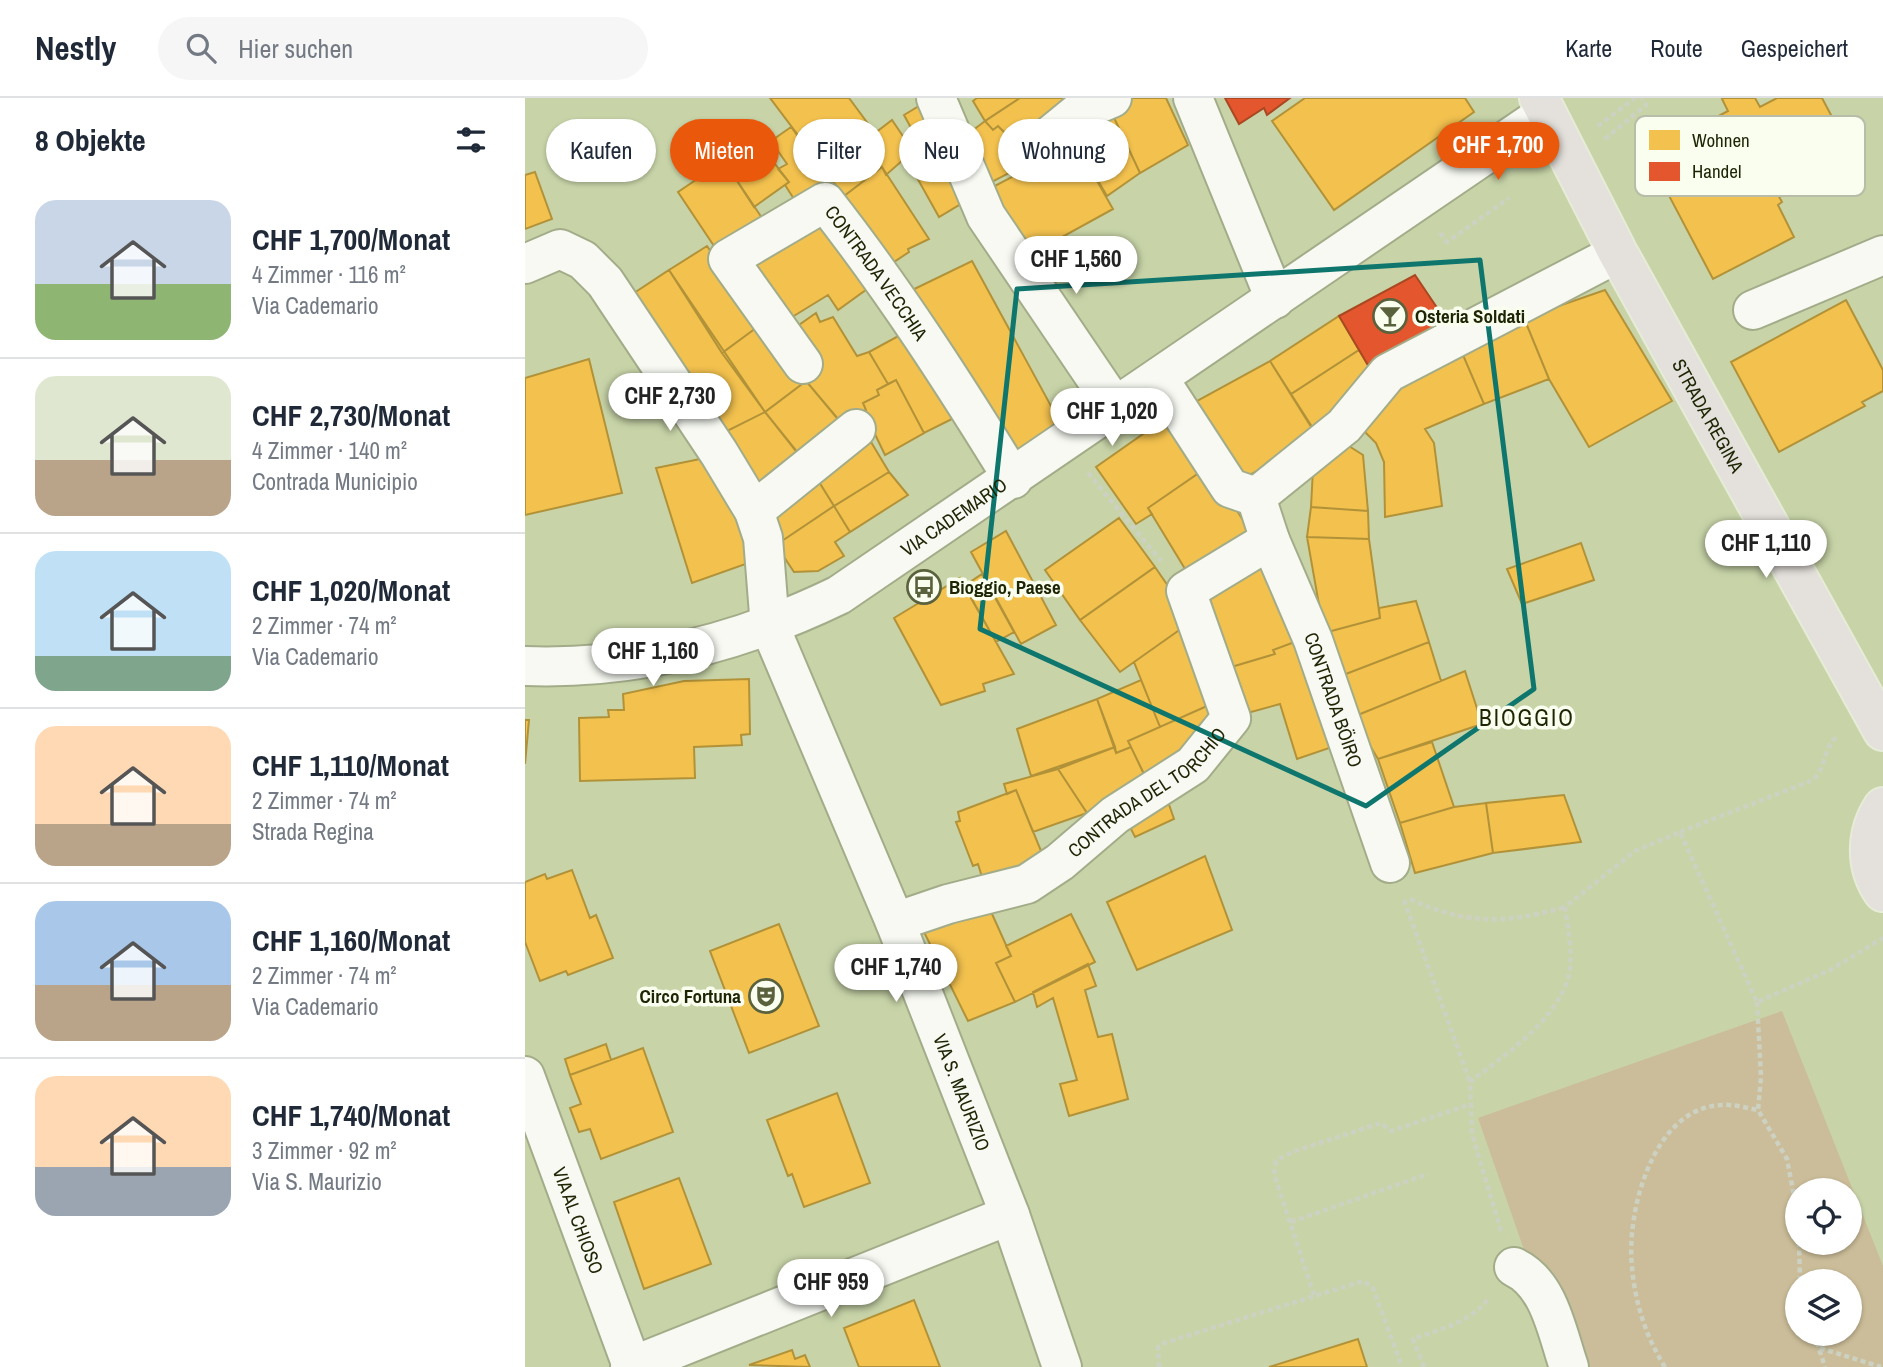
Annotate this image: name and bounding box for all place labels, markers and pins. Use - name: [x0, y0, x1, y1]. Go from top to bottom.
- pin: CHF 1,700: [1418, 122, 1578, 182]
- pin: CHF 1,560: [996, 236, 1156, 296]
- bar icon: Osteria Soldati: [1371, 297, 1409, 335]
- place label: Osteria Soldati: [1415, 303, 1525, 329]
- pin: CHF 2,730: [590, 374, 750, 433]
- pin: CHF 1,020: [1032, 388, 1192, 448]
- pin: CHF 1,110: [1686, 520, 1846, 580]
- bus stop icon: Bioggio, Paese: [905, 568, 943, 606]
- place label: Bioggio, Paese: [949, 574, 1061, 600]
- pin: CHF 1,160: [573, 628, 733, 688]
- pin: CHF 1,740: [816, 944, 976, 1004]
- theatre icon: Circo Fortuna: [747, 977, 785, 1015]
- place label: Circo Fortuna: [640, 983, 741, 1009]
- pin: CHF 959: [766, 1260, 896, 1319]

